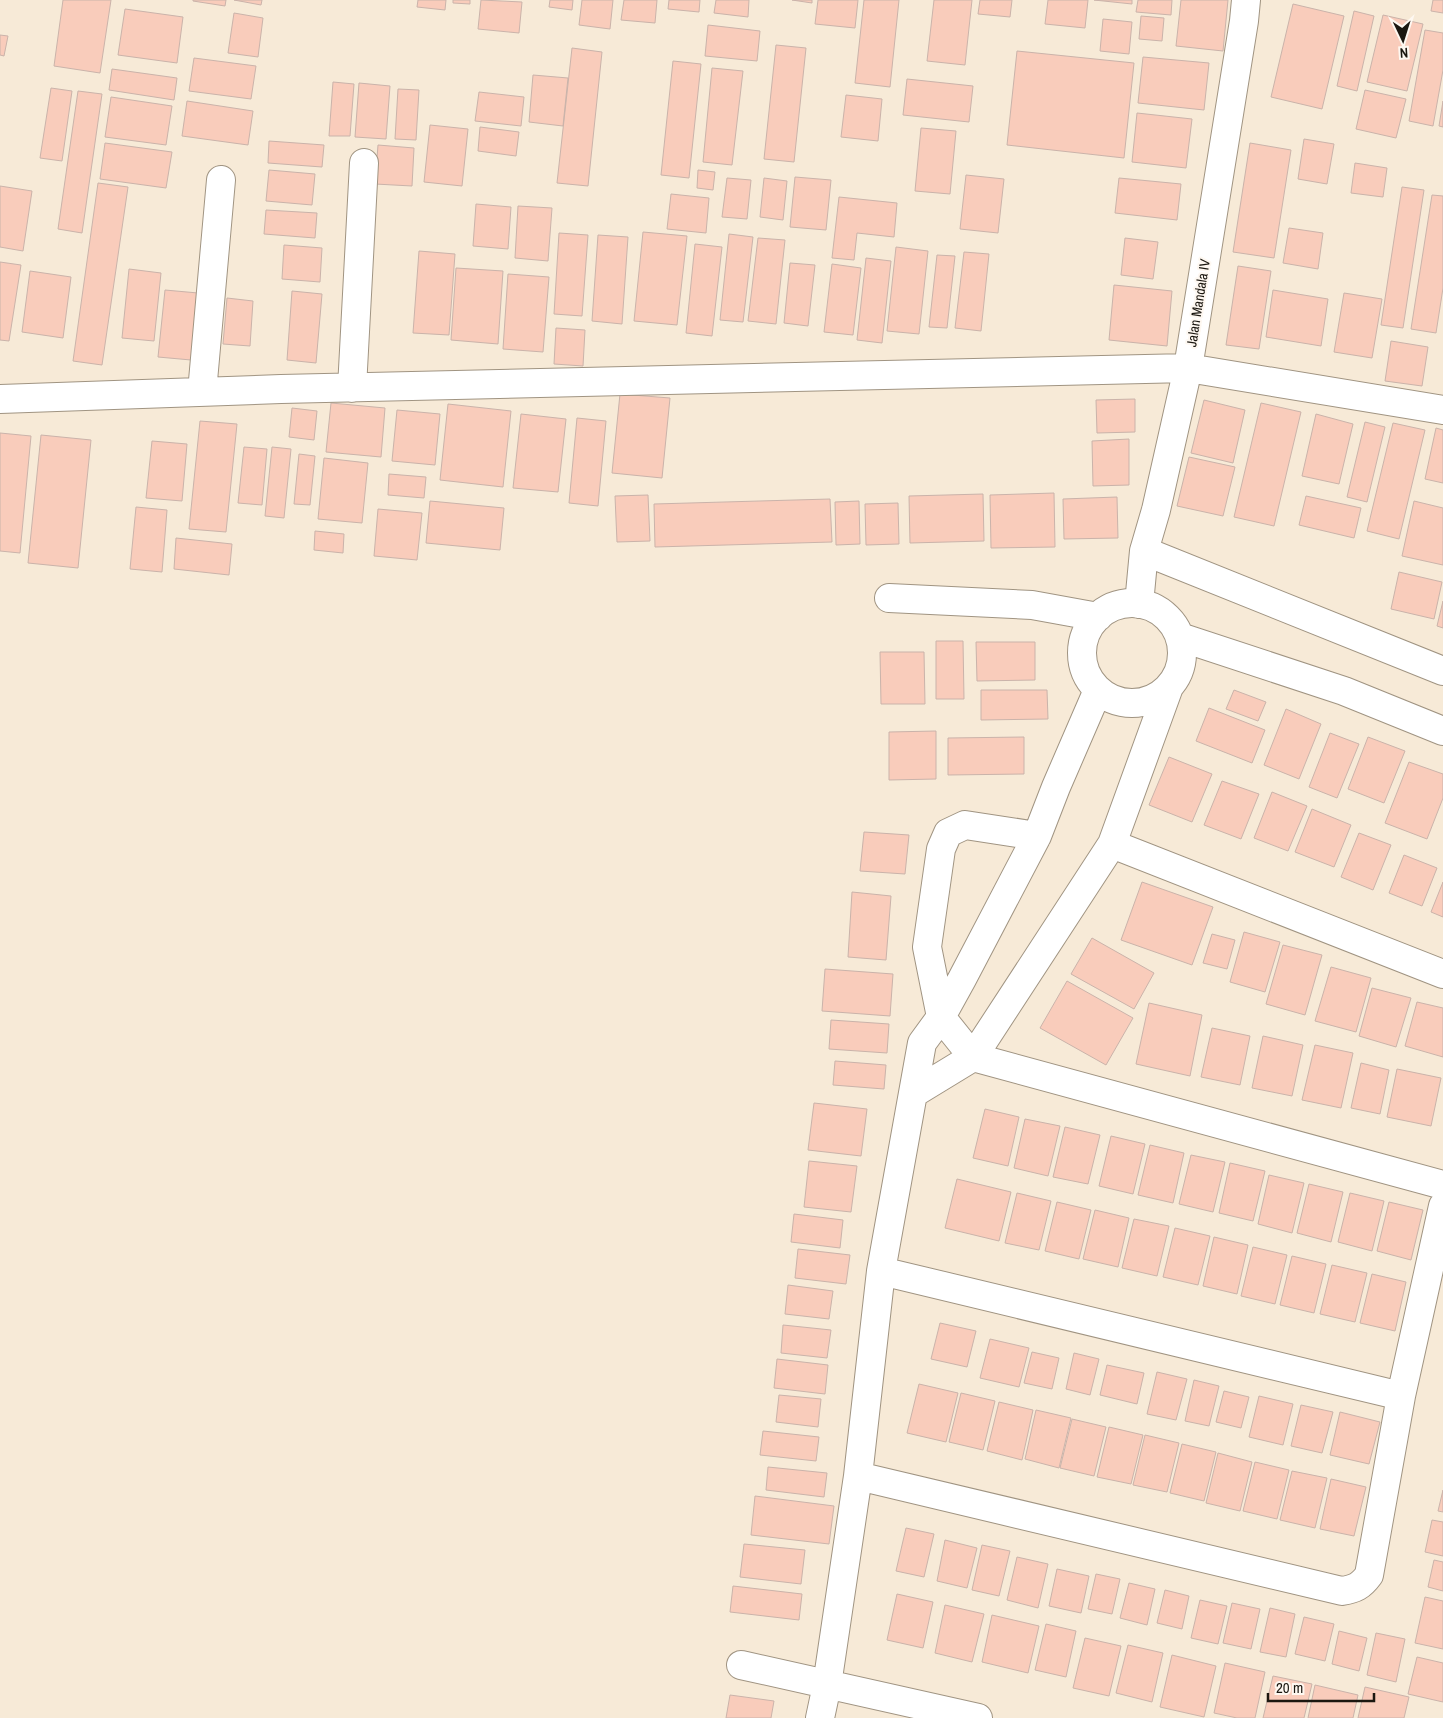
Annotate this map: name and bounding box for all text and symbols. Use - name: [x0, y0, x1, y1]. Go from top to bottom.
- north arrow: [1378, 15, 1428, 65]
- text: N: [1399, 44, 1409, 62]
- street label: Jalan Mandala IV: [1182, 257, 1214, 348]
- scale bar: [1268, 1670, 1374, 1702]
- text: 20 m: [1276, 1677, 1303, 1698]

